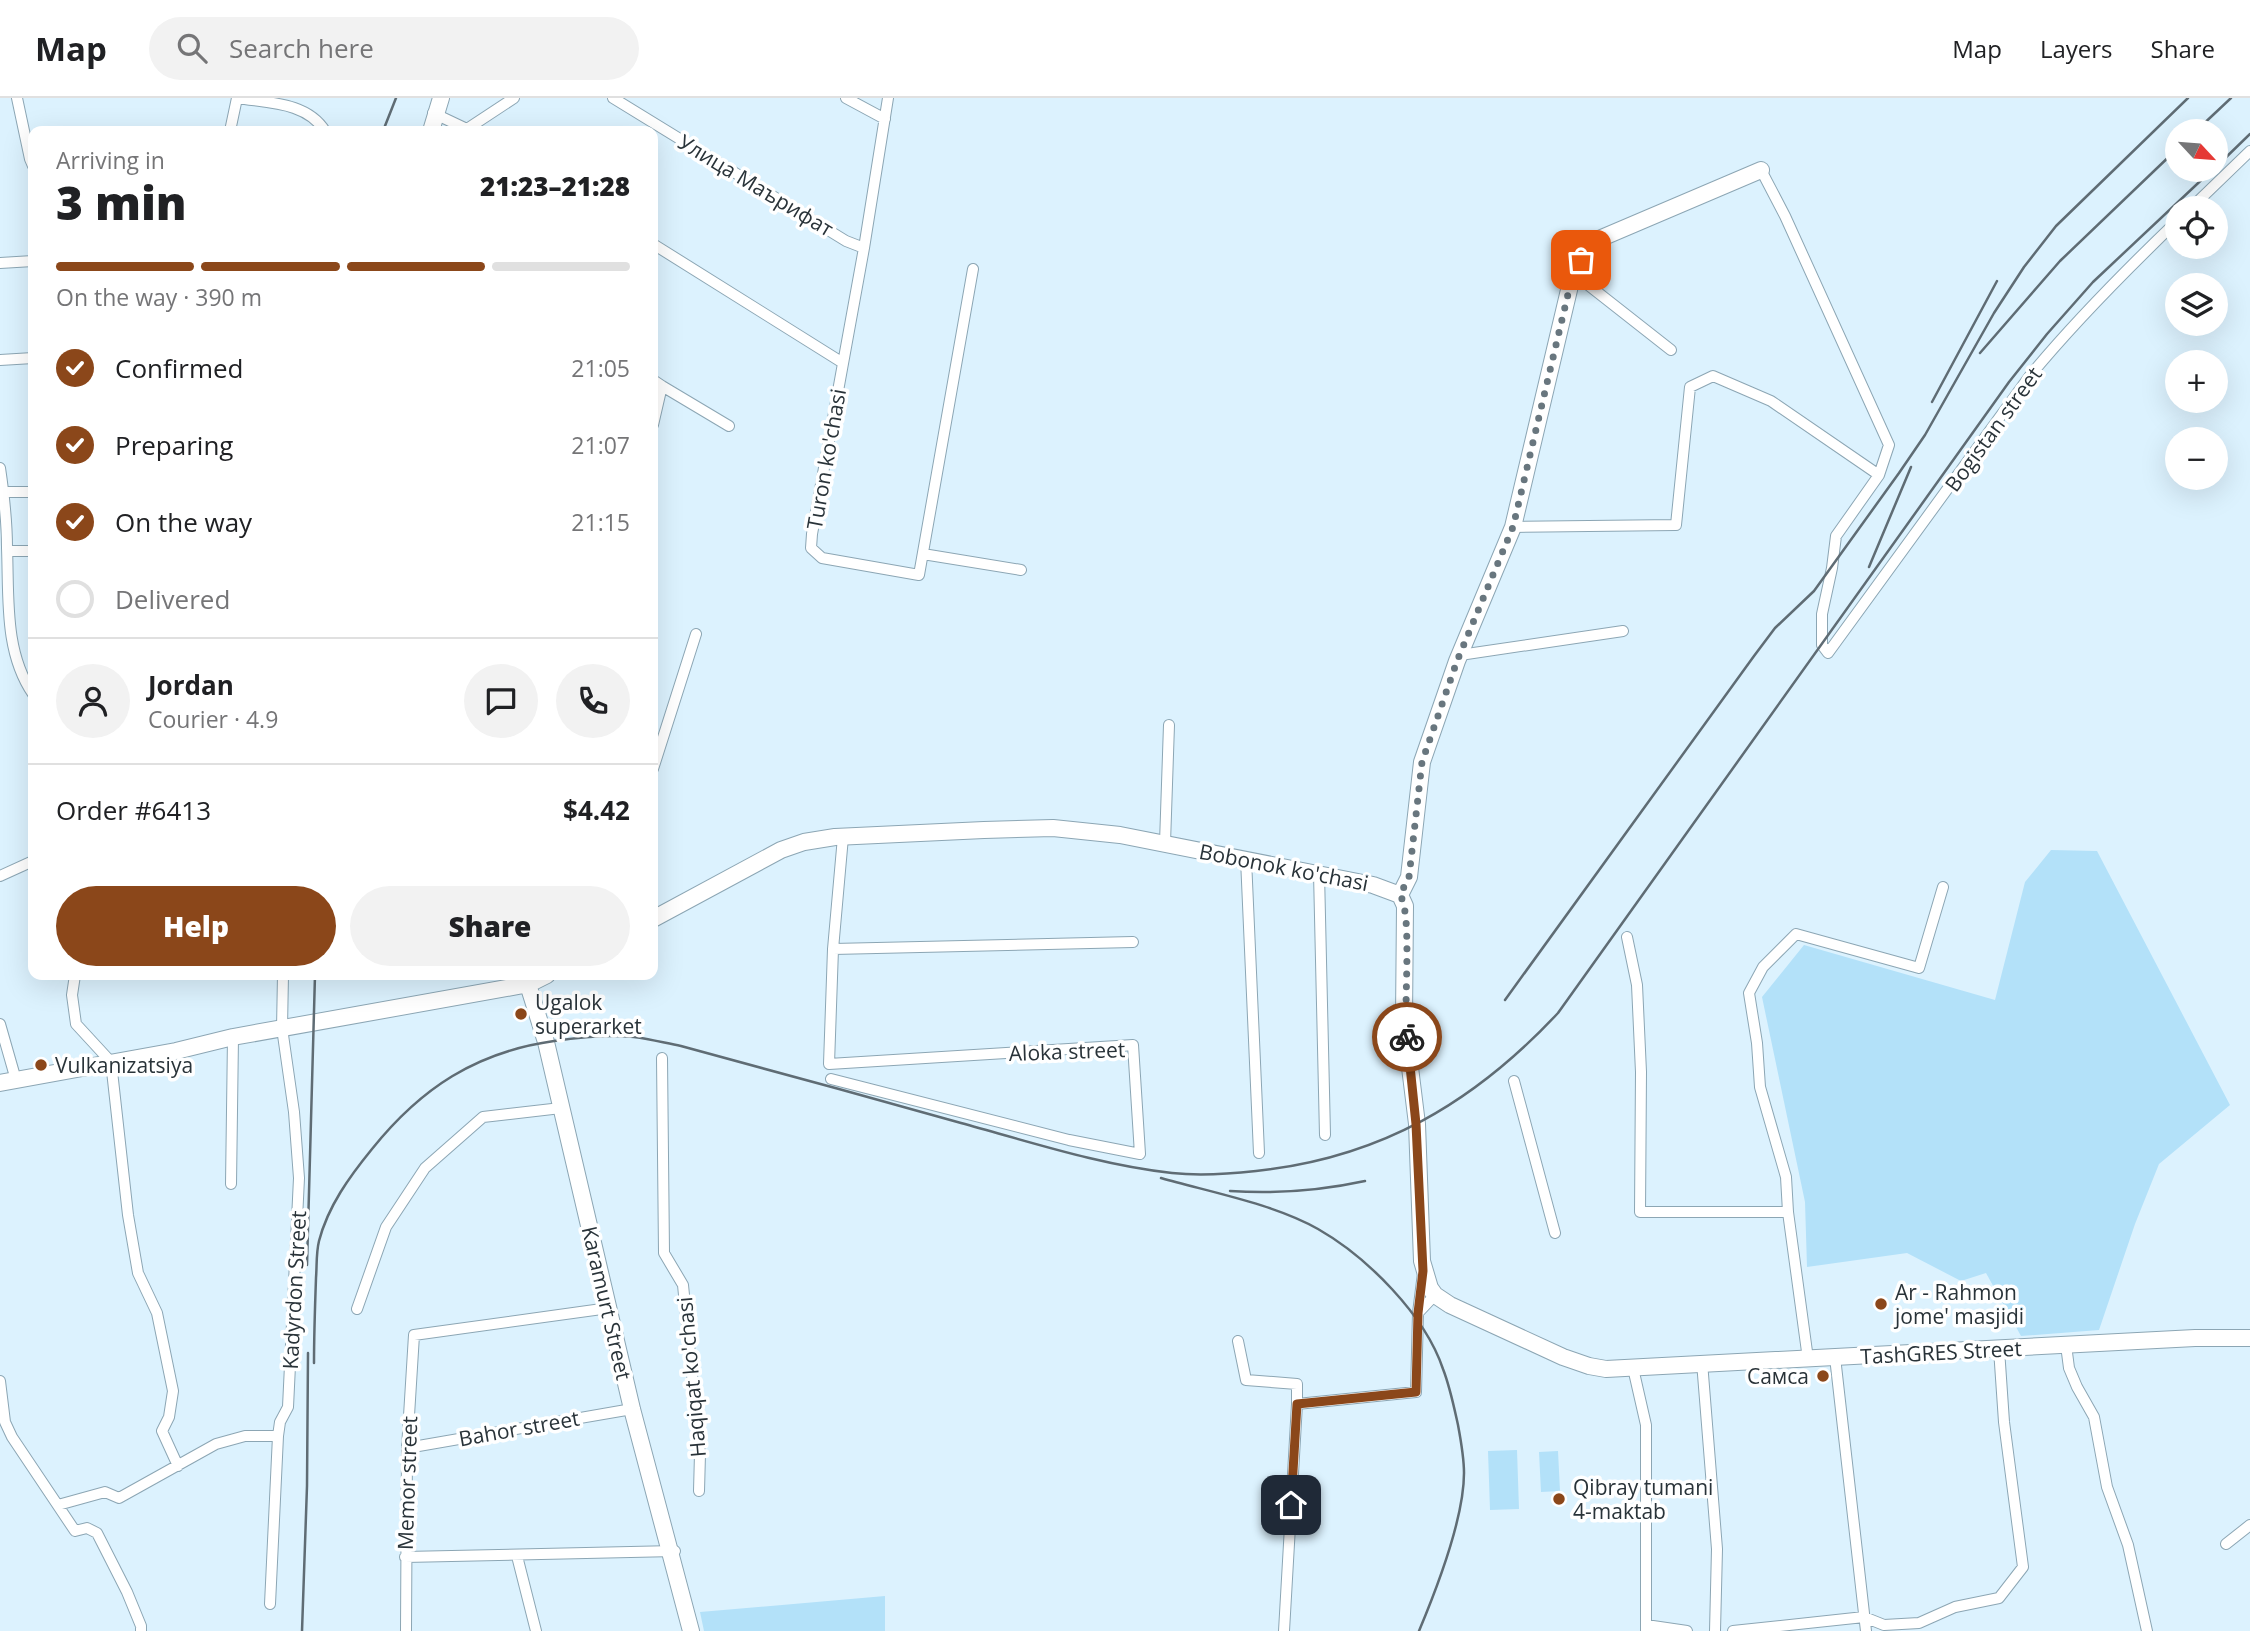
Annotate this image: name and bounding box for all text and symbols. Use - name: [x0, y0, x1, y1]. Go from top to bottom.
- search box: [149, 17, 639, 80]
- text: Map: [35, 26, 107, 71]
- icon: search: [173, 29, 211, 67]
- text: Search here: [229, 30, 374, 66]
- text: Map: [1952, 32, 2002, 65]
- text: Layers: [2040, 32, 2113, 65]
- text: Share: [2151, 32, 2215, 65]
- north arrow: [2165, 119, 2228, 182]
- map controls: [2165, 119, 2228, 490]
- street label: Улица Маърифат: [673, 128, 839, 242]
- text: Arriving in: [56, 144, 165, 176]
- text: 21:23–21:28: [480, 168, 630, 204]
- text: 3 min: [56, 171, 187, 233]
- button: locate: [2165, 196, 2228, 259]
- pin: [1551, 230, 1611, 290]
- icon: bag: [1562, 241, 1600, 279]
- button: layers: [2165, 273, 2228, 336]
- text: On the way · 390 m: [56, 281, 262, 313]
- icon: check: [56, 349, 94, 387]
- text: Confirmed: [115, 350, 243, 386]
- button: +: [2165, 350, 2228, 413]
- text: 21:05: [571, 352, 630, 384]
- street label: Bogistan street: [1938, 361, 2048, 497]
- street label: Turon ko'chasi: [800, 387, 852, 531]
- icon: check: [56, 426, 94, 464]
- text: Preparing: [115, 427, 233, 463]
- button: −: [2165, 427, 2228, 490]
- text: 21:07: [571, 429, 630, 461]
- icon: check: [56, 503, 94, 541]
- text: On the way: [115, 504, 252, 540]
- text: 21:15: [571, 506, 630, 538]
- text: Delivered: [115, 581, 230, 617]
- button: person: [56, 664, 130, 738]
- button: chat: [464, 664, 538, 738]
- button: phone: [556, 664, 630, 738]
- text: Jordan: [148, 667, 234, 703]
- text: Courier · 4.9: [148, 703, 278, 735]
- text: Order #6413: [56, 792, 211, 828]
- text: $4.42: [563, 792, 630, 828]
- street label: Bobonok ko'chasi: [1197, 837, 1371, 897]
- button: Help: [56, 886, 336, 966]
- button: Share: [350, 886, 630, 966]
- place label: Ugalok superarket: [535, 988, 642, 1040]
- courier: [1372, 1002, 1442, 1072]
- marker: Ugalok superarket: [513, 1006, 529, 1022]
- icon: bike: [1388, 1018, 1426, 1056]
- street label: Aloka street: [1008, 1035, 1126, 1067]
- place label: Vulkanizatsiya: [55, 1051, 193, 1079]
- marker: Vulkanizatsiya: [33, 1057, 49, 1073]
- street label: Kadyrdon Street: [276, 1210, 312, 1370]
- street label: Karamurt Street: [576, 1223, 638, 1383]
- place label: Ar - Rahmon jome' masjidi: [1893, 1278, 2024, 1330]
- street label: Haqiqat ko'chasi: [670, 1296, 712, 1458]
- marker: Ar - Rahmon jome' masjidi: [1873, 1296, 1889, 1312]
- street label: TashGRES Street: [1860, 1334, 2022, 1370]
- place label: Самса: [1747, 1362, 1809, 1390]
- marker: Самса: [1815, 1368, 1831, 1384]
- street label: Bahor street: [457, 1404, 581, 1452]
- street label: Memor street: [391, 1416, 423, 1550]
- place label: Qibray tumani 4-maktab: [1573, 1473, 1713, 1525]
- pin: [1261, 1475, 1321, 1535]
- icon: home: [1272, 1486, 1310, 1524]
- marker: Qibray tumani 4-maktab: [1551, 1491, 1567, 1507]

